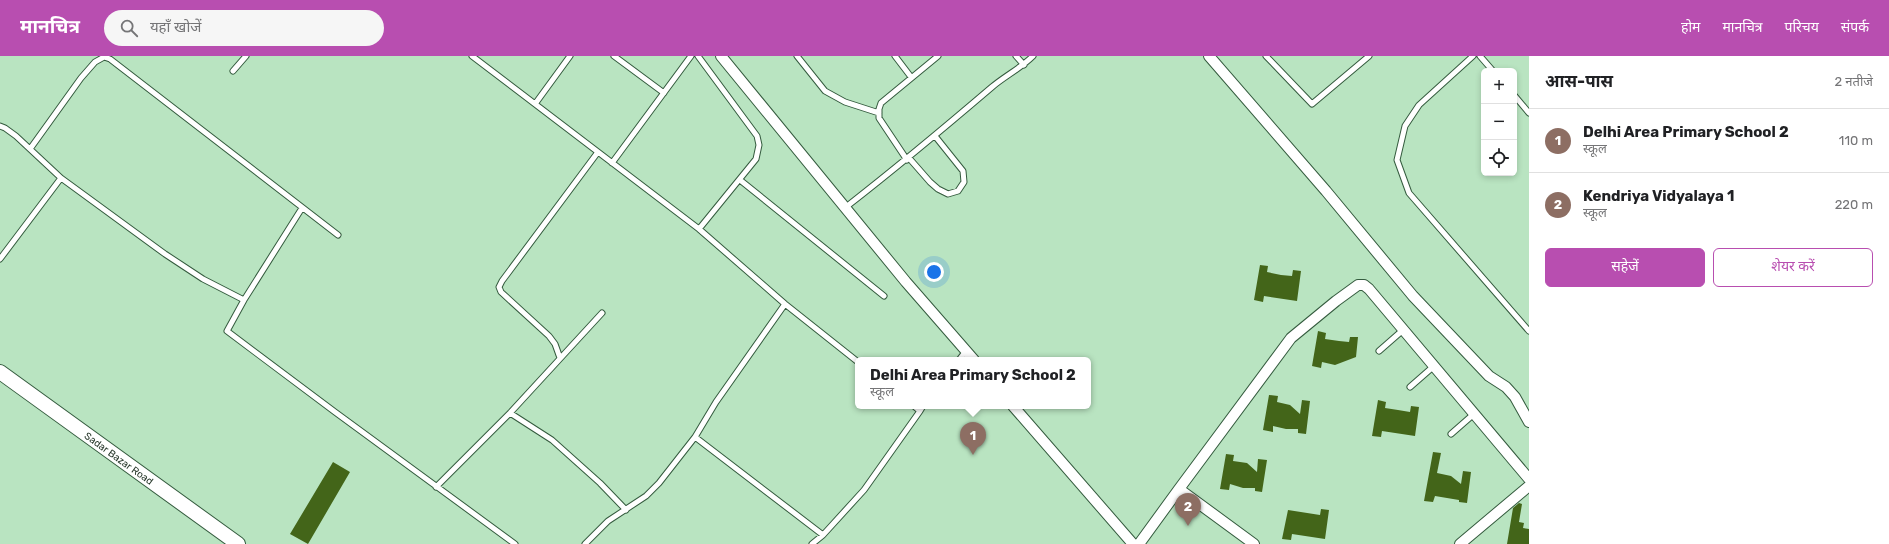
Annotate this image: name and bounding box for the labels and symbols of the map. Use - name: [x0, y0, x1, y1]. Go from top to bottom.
- your location: [924, 262, 944, 282]
- pin: 1: [960, 422, 986, 455]
- street label: Sadar Bazar Road: [82, 430, 155, 488]
- pin: 2: [1175, 493, 1201, 526]

